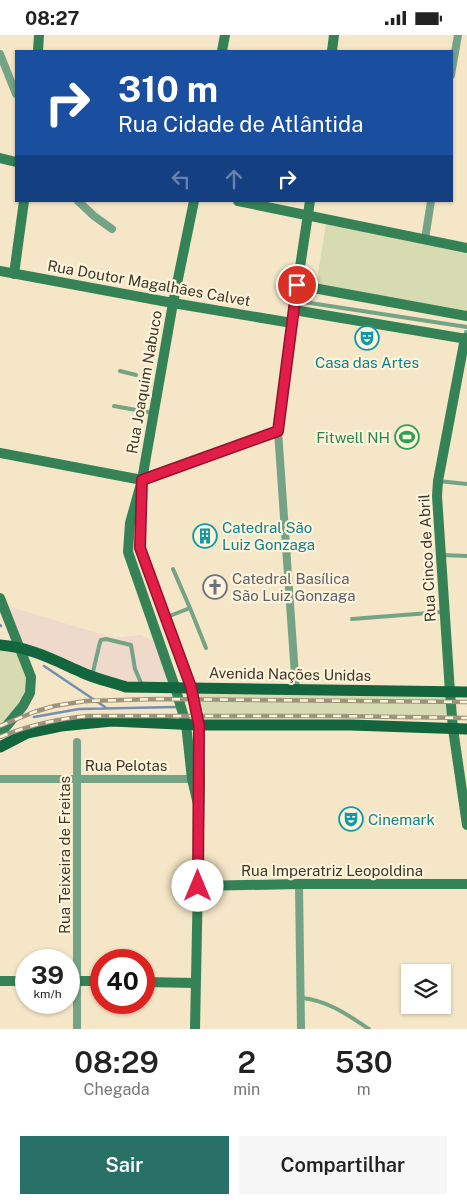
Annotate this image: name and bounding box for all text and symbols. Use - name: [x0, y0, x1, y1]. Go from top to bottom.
- text: 08:27: [25, 7, 79, 29]
- text: 310 m: [118, 69, 218, 110]
- icon: right: [35, 70, 100, 135]
- text: Rua Cidade de Atlântida: [118, 111, 363, 137]
- icon: left: [167, 165, 195, 193]
- icon: ahead: [220, 165, 248, 193]
- icon: right: [273, 165, 301, 193]
- street label: Rua Doutor Magalhães Calvet: [46, 257, 252, 309]
- pin: [276, 264, 318, 306]
- icon: arrive: [283, 271, 311, 299]
- street label: Rua Joaquim Nabuco: [123, 309, 165, 455]
- theatre icon: Casa das Artes: [354, 325, 380, 351]
- place label: Casa das Artes: [315, 354, 419, 371]
- sports icon: Fitwell NH: [394, 424, 420, 450]
- place label: Fitwell NH: [316, 429, 390, 446]
- street label: Rua Cinco de Abril: [415, 494, 439, 622]
- place label: Catedral São Luiz Gonzaga: [222, 519, 315, 553]
- building icon: Catedral São Luiz Gonzaga: [192, 523, 218, 549]
- place label: Catedral Basílica São Luiz Gonzaga: [232, 570, 355, 604]
- church icon: Catedral Basílica São Luiz Gonzaga: [202, 574, 228, 600]
- street label: Avenida Nações Unidas: [209, 664, 371, 684]
- street label: Rua Pelotas: [85, 757, 167, 774]
- street label: Rua Teixeira de Freitas: [56, 776, 73, 934]
- theatre icon: Cinemark: [338, 806, 364, 832]
- place label: Cinemark: [368, 811, 435, 828]
- position arrow: [171, 859, 223, 911]
- street label: Rua Imperatriz Leopoldina: [241, 862, 423, 879]
- speed limit sign: 40: [90, 949, 155, 1014]
- text: 39: [31, 960, 64, 990]
- map controls: [401, 964, 451, 1014]
- button: layers: [401, 964, 451, 1014]
- text: km/h: [33, 987, 62, 1001]
- text: 08:29: [74, 1044, 159, 1080]
- text: 2: [237, 1044, 256, 1080]
- text: 530: [335, 1044, 393, 1080]
- text: Chegada: [83, 1080, 150, 1099]
- text: min: [233, 1080, 260, 1099]
- text: m: [357, 1080, 371, 1099]
- button: Sair: [20, 1136, 229, 1194]
- button: Compartilhar: [239, 1136, 447, 1194]

